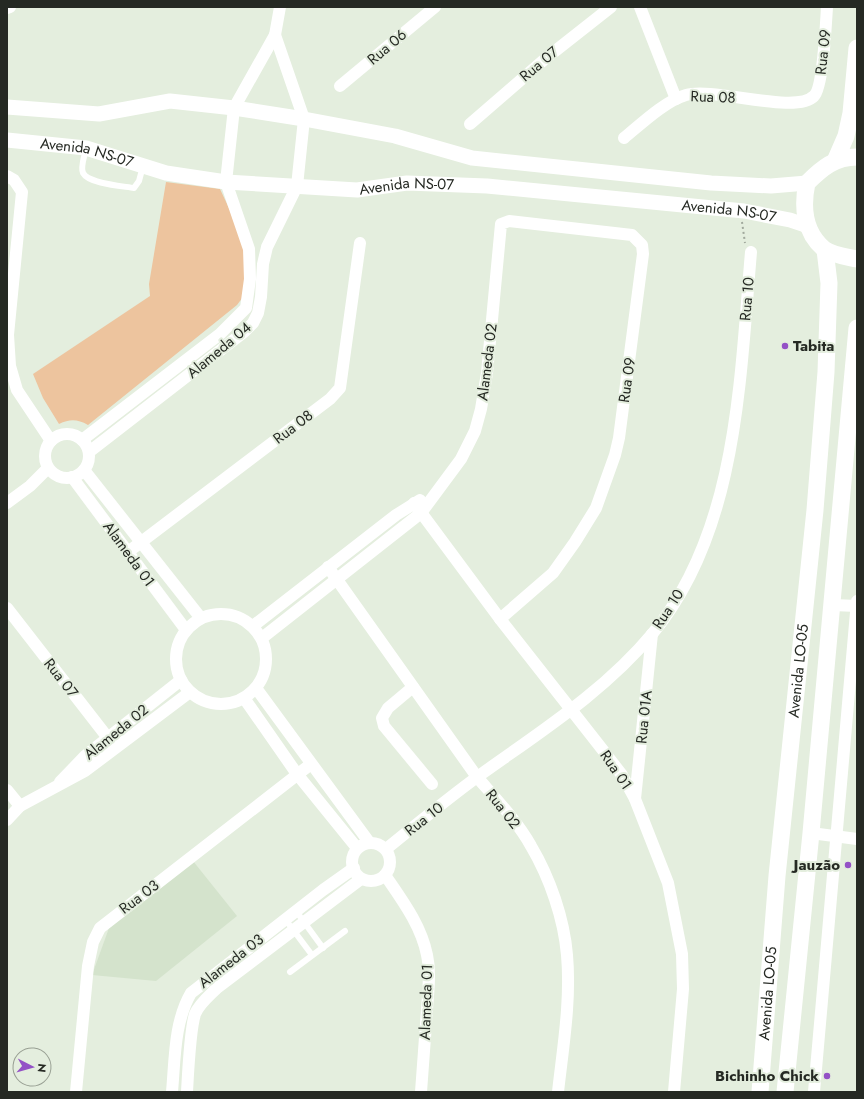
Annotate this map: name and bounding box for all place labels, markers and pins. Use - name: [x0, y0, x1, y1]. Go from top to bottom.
- place label: Tabita: [793, 335, 834, 357]
- marker: Tabita: [780, 341, 790, 351]
- place label: Jauzão: [790, 854, 840, 876]
- marker: Jauzão: [843, 860, 853, 870]
- place label: Bichinho Chick: [715, 1065, 819, 1087]
- marker: Bichinho Chick: [822, 1071, 832, 1081]

